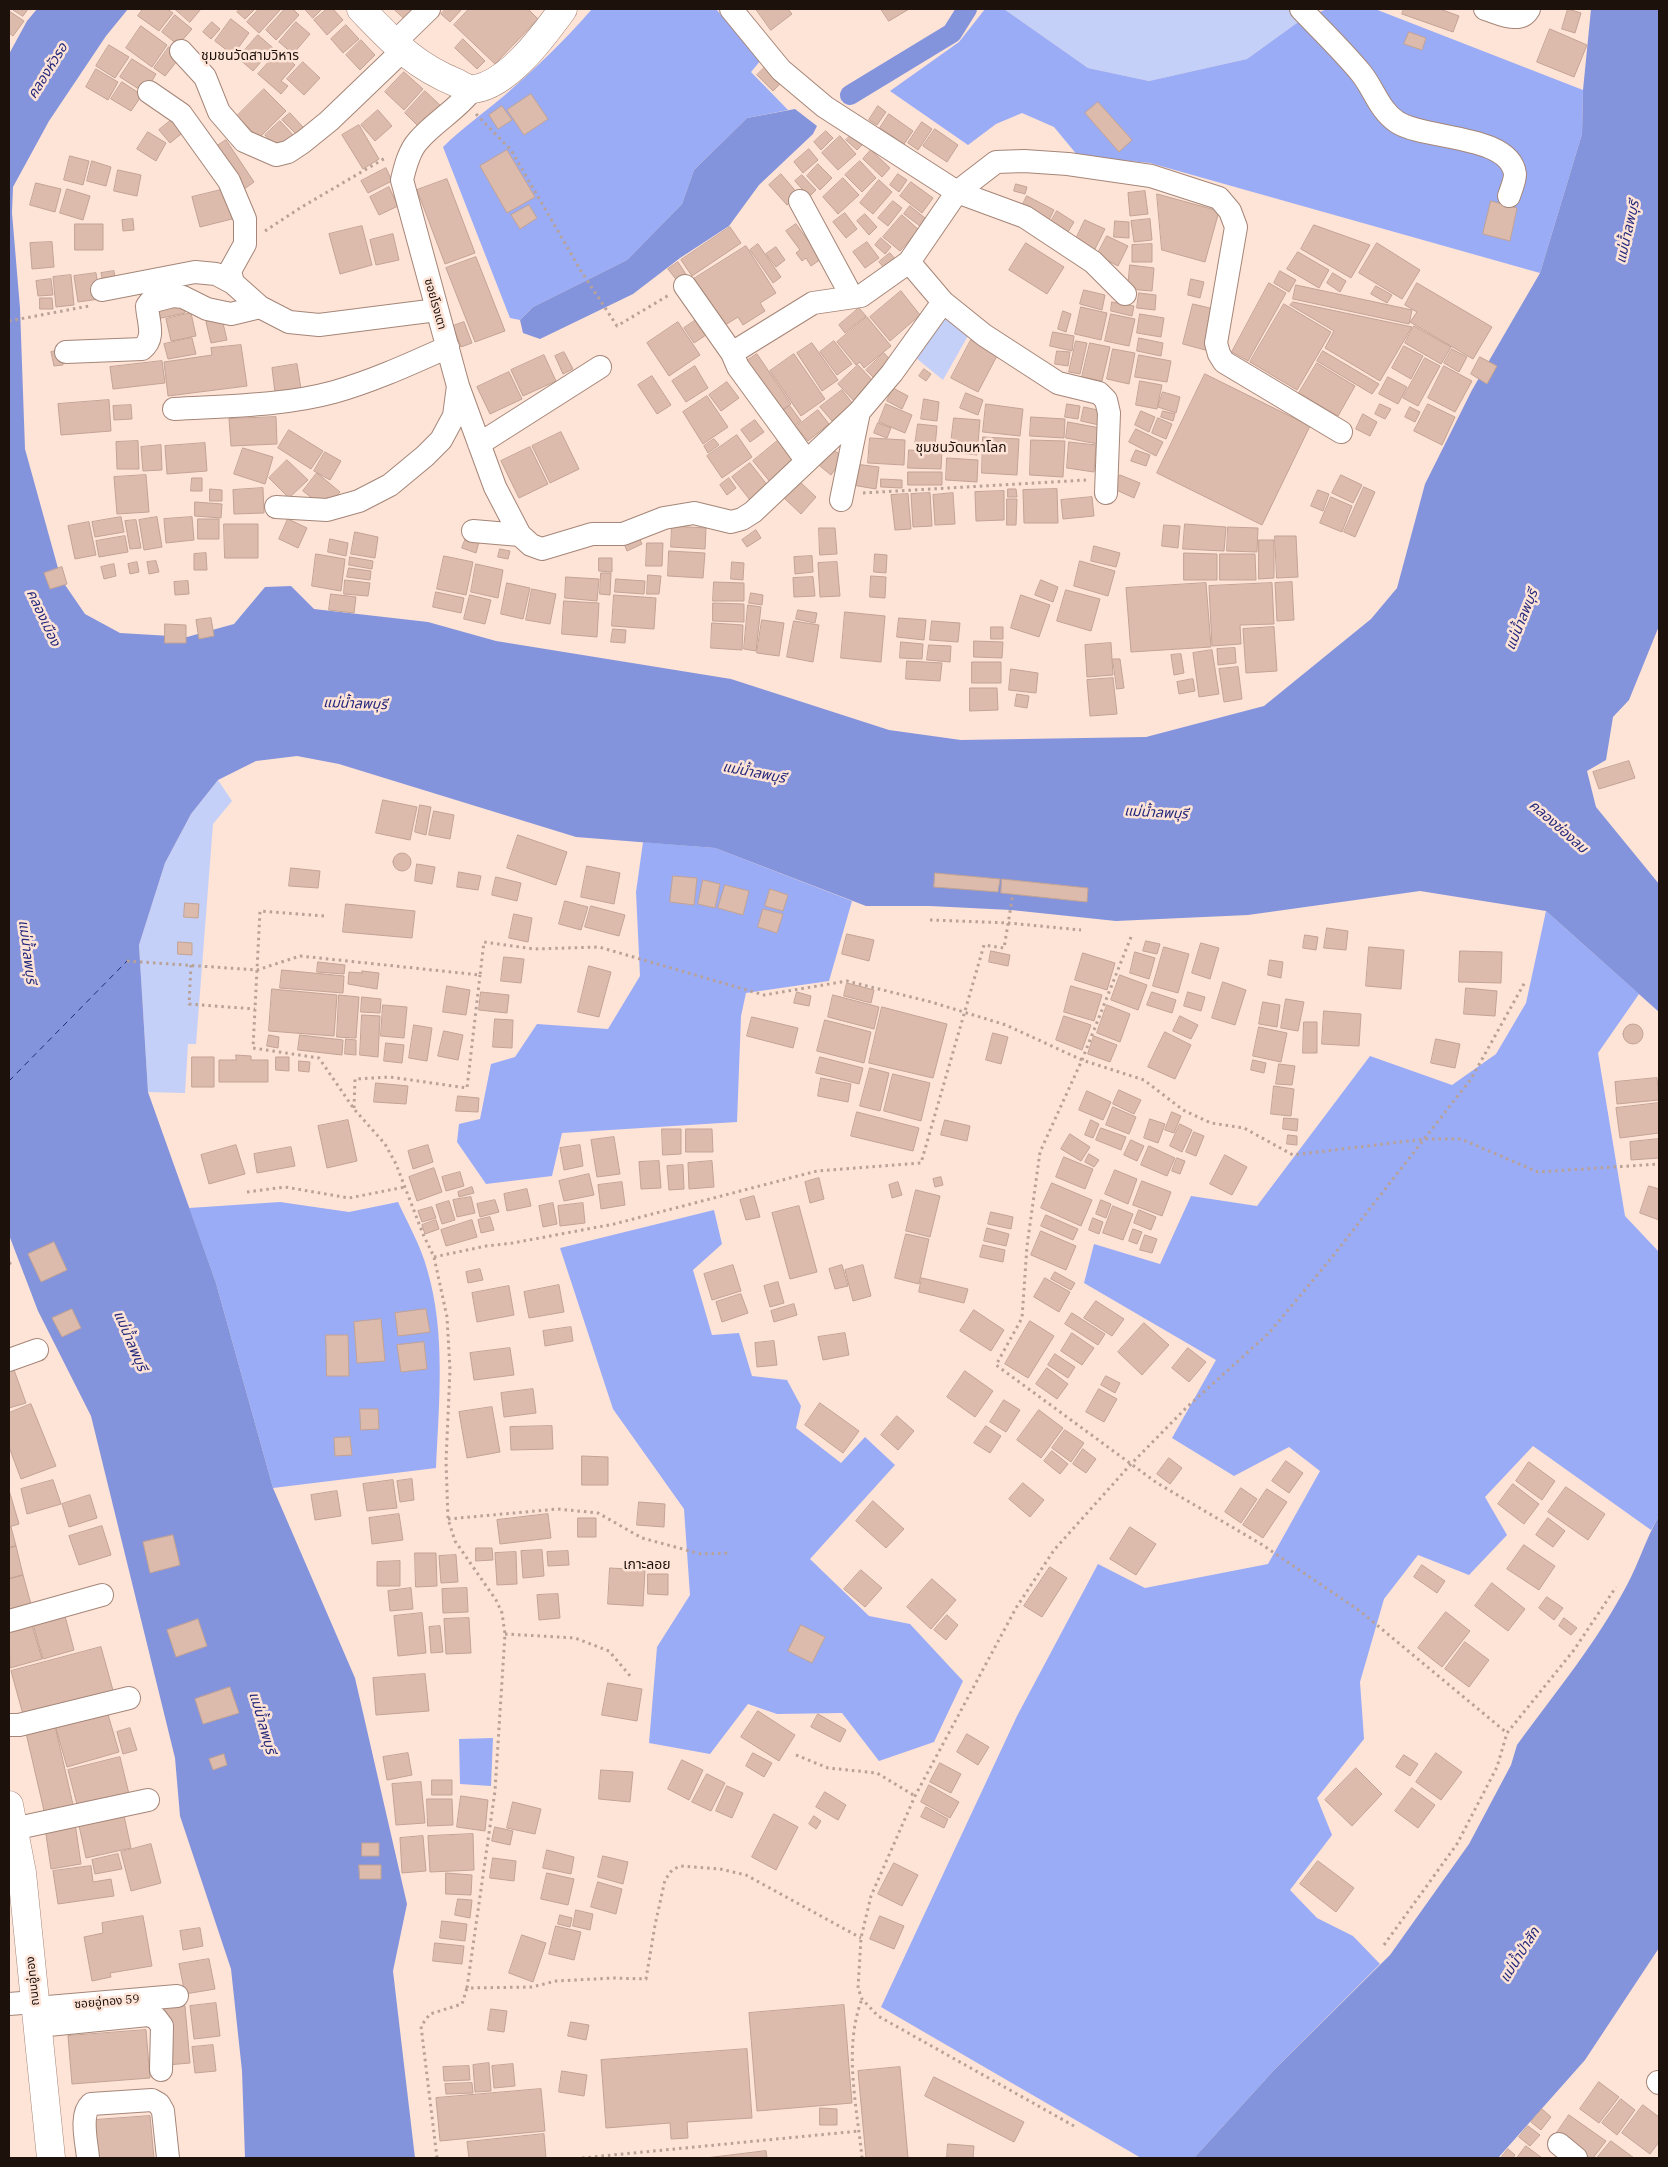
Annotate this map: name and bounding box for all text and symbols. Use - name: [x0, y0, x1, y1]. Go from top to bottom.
- water label: คลองหัวรอ: [24, 40, 72, 102]
- district label: ชุมชนวัดสามวิหาร: [201, 48, 299, 64]
- water label: แม่น้ำลพบุรี: [1613, 199, 1643, 265]
- street label: ซอยโรงเตา: [421, 277, 449, 331]
- district label: ชุมชนวัดมหาโลก: [915, 440, 1007, 456]
- water label: คลองเมือง: [23, 587, 63, 649]
- water label: แม่น้ำลพบุรี: [1502, 587, 1542, 653]
- water label: แม่น้ำลพบุรี: [323, 694, 387, 714]
- water label: แม่น้ำลพบุรี: [721, 759, 787, 787]
- water label: คลองช่องลม: [1525, 797, 1591, 857]
- water label: แม่น้ำลพบุรี: [1124, 803, 1188, 823]
- water label: แม่น้ำลพบุรี: [15, 919, 39, 985]
- water label: แม่น้ำลพบุรี: [110, 1308, 150, 1374]
- district label: เกาะลอย: [623, 1557, 671, 1573]
- water label: แม่น้ำลพบุรี: [245, 1690, 279, 1756]
- water label: แม่น้ำป่าสัก: [1497, 1925, 1543, 1985]
- street label: ถนนอู่ทอง: [23, 1956, 43, 2006]
- street label: ซอยอู่ทอง 59: [74, 1992, 140, 2012]

